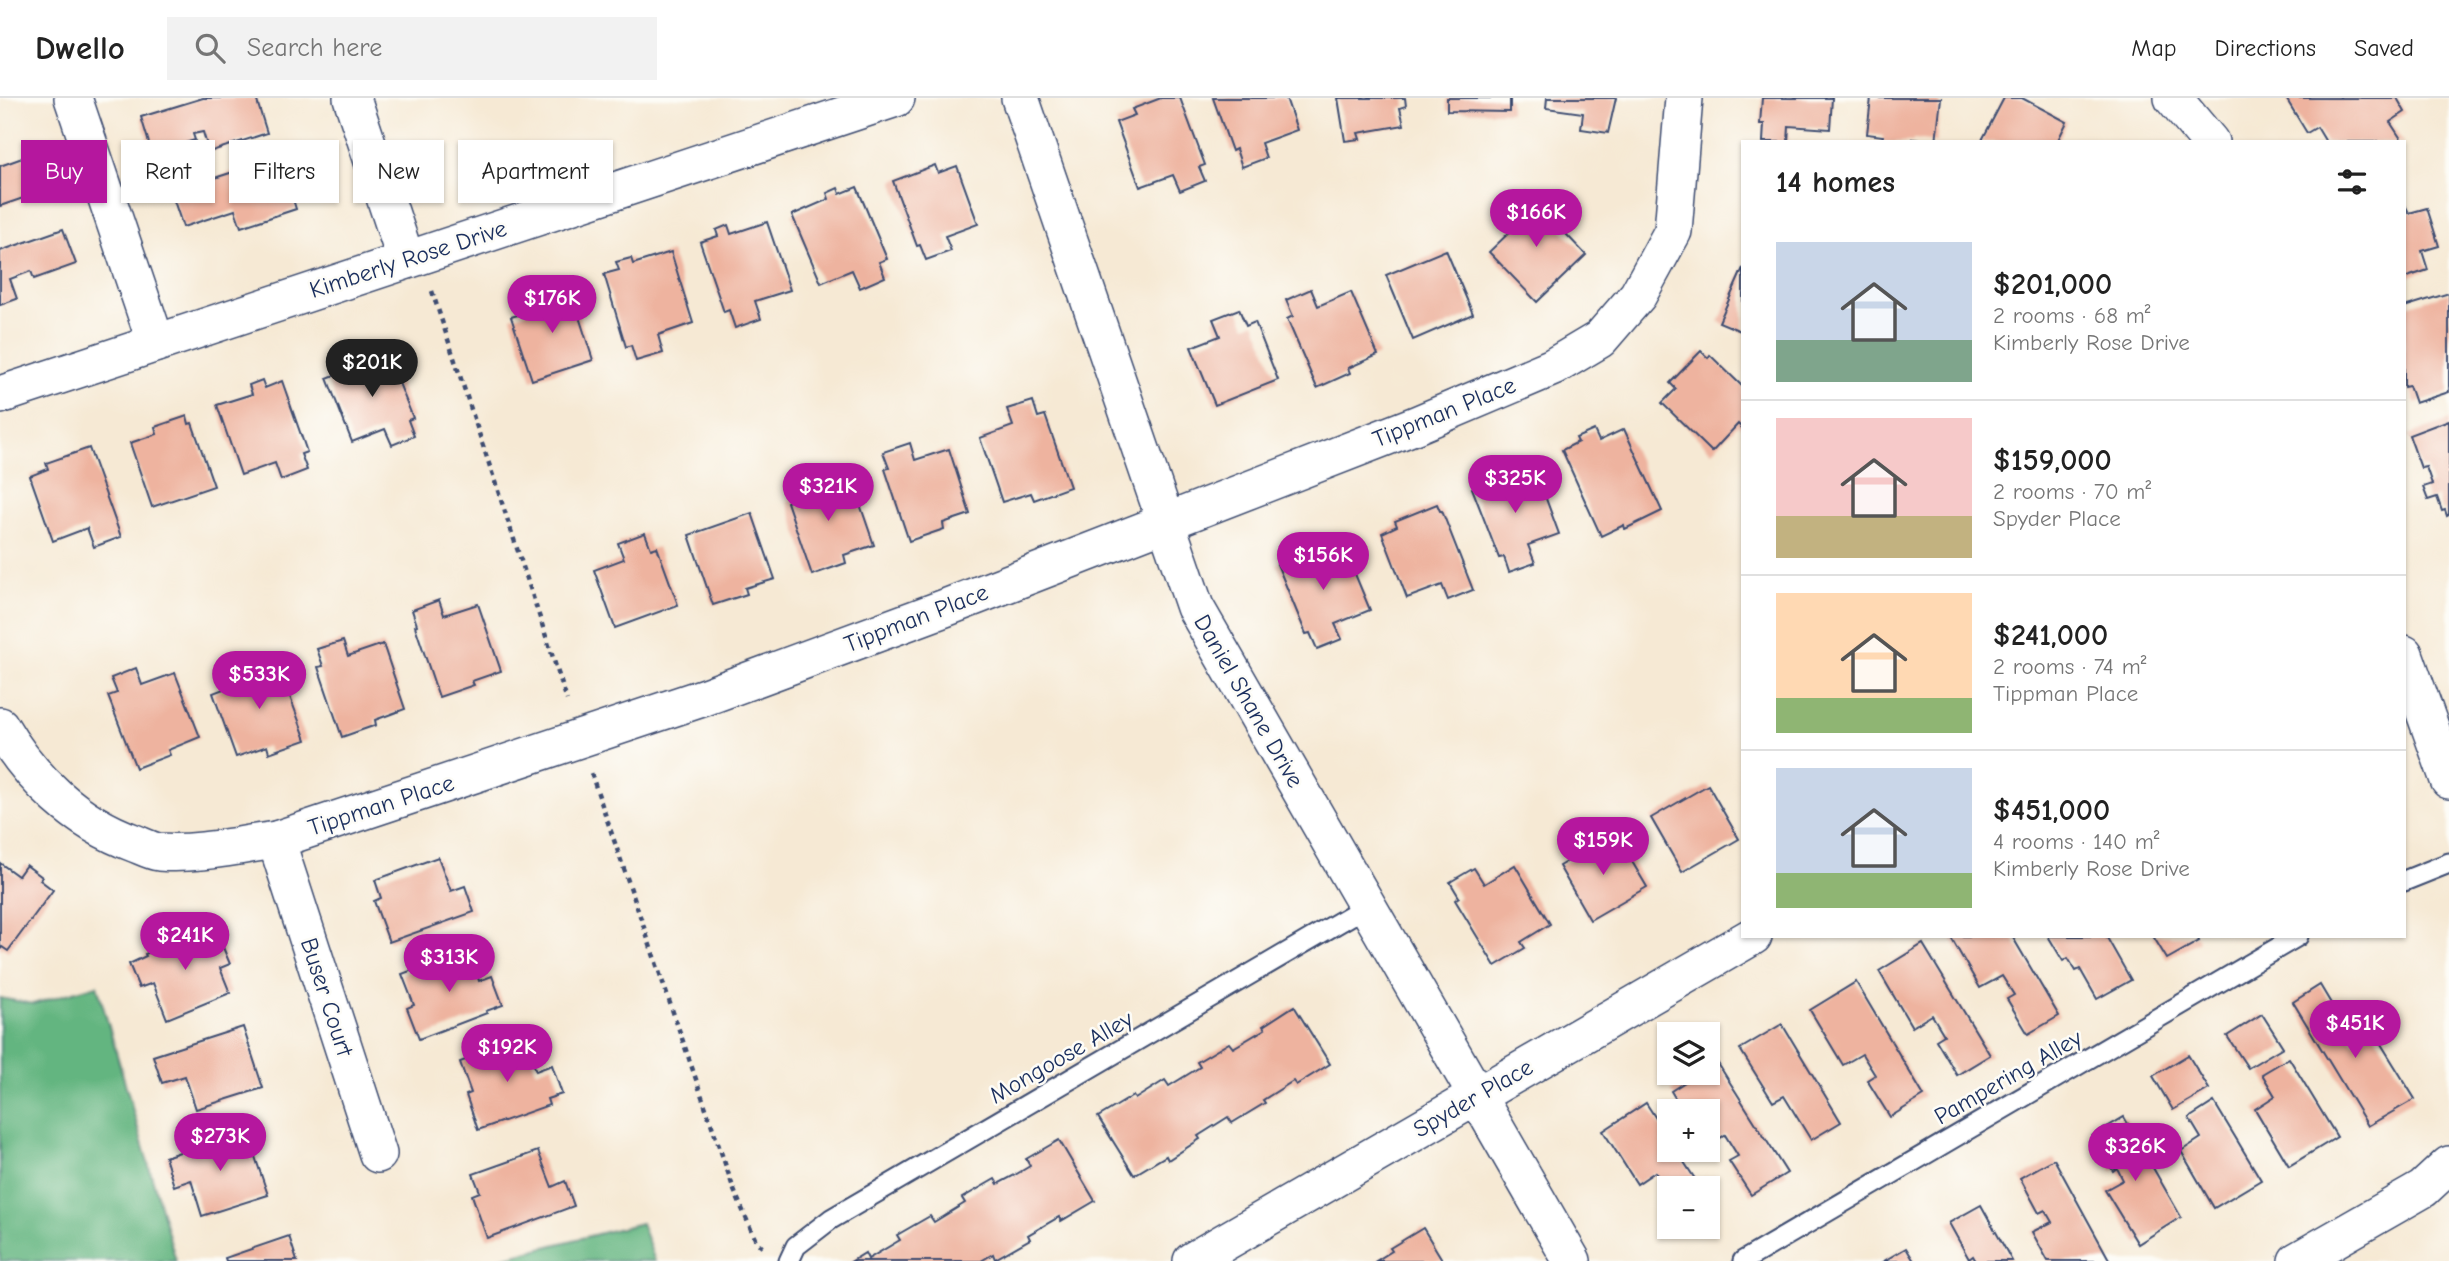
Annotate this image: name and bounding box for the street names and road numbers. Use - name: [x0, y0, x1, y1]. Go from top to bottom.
- street label: Kimberly Rose Drive: [306, 214, 510, 304]
- street label: Tippman Place: [1368, 371, 1520, 453]
- street label: Tippman Place: [840, 578, 992, 658]
- street label: Daniel Shane Drive: [1188, 610, 1310, 792]
- street label: Tippman Place: [305, 768, 457, 842]
- street label: Buser Court: [295, 934, 360, 1061]
- street label: Mongoose Alley: [984, 1004, 1138, 1109]
- street label: Pampering Alley: [1929, 1023, 2087, 1131]
- street label: Spyder Place: [1408, 1053, 1538, 1143]

